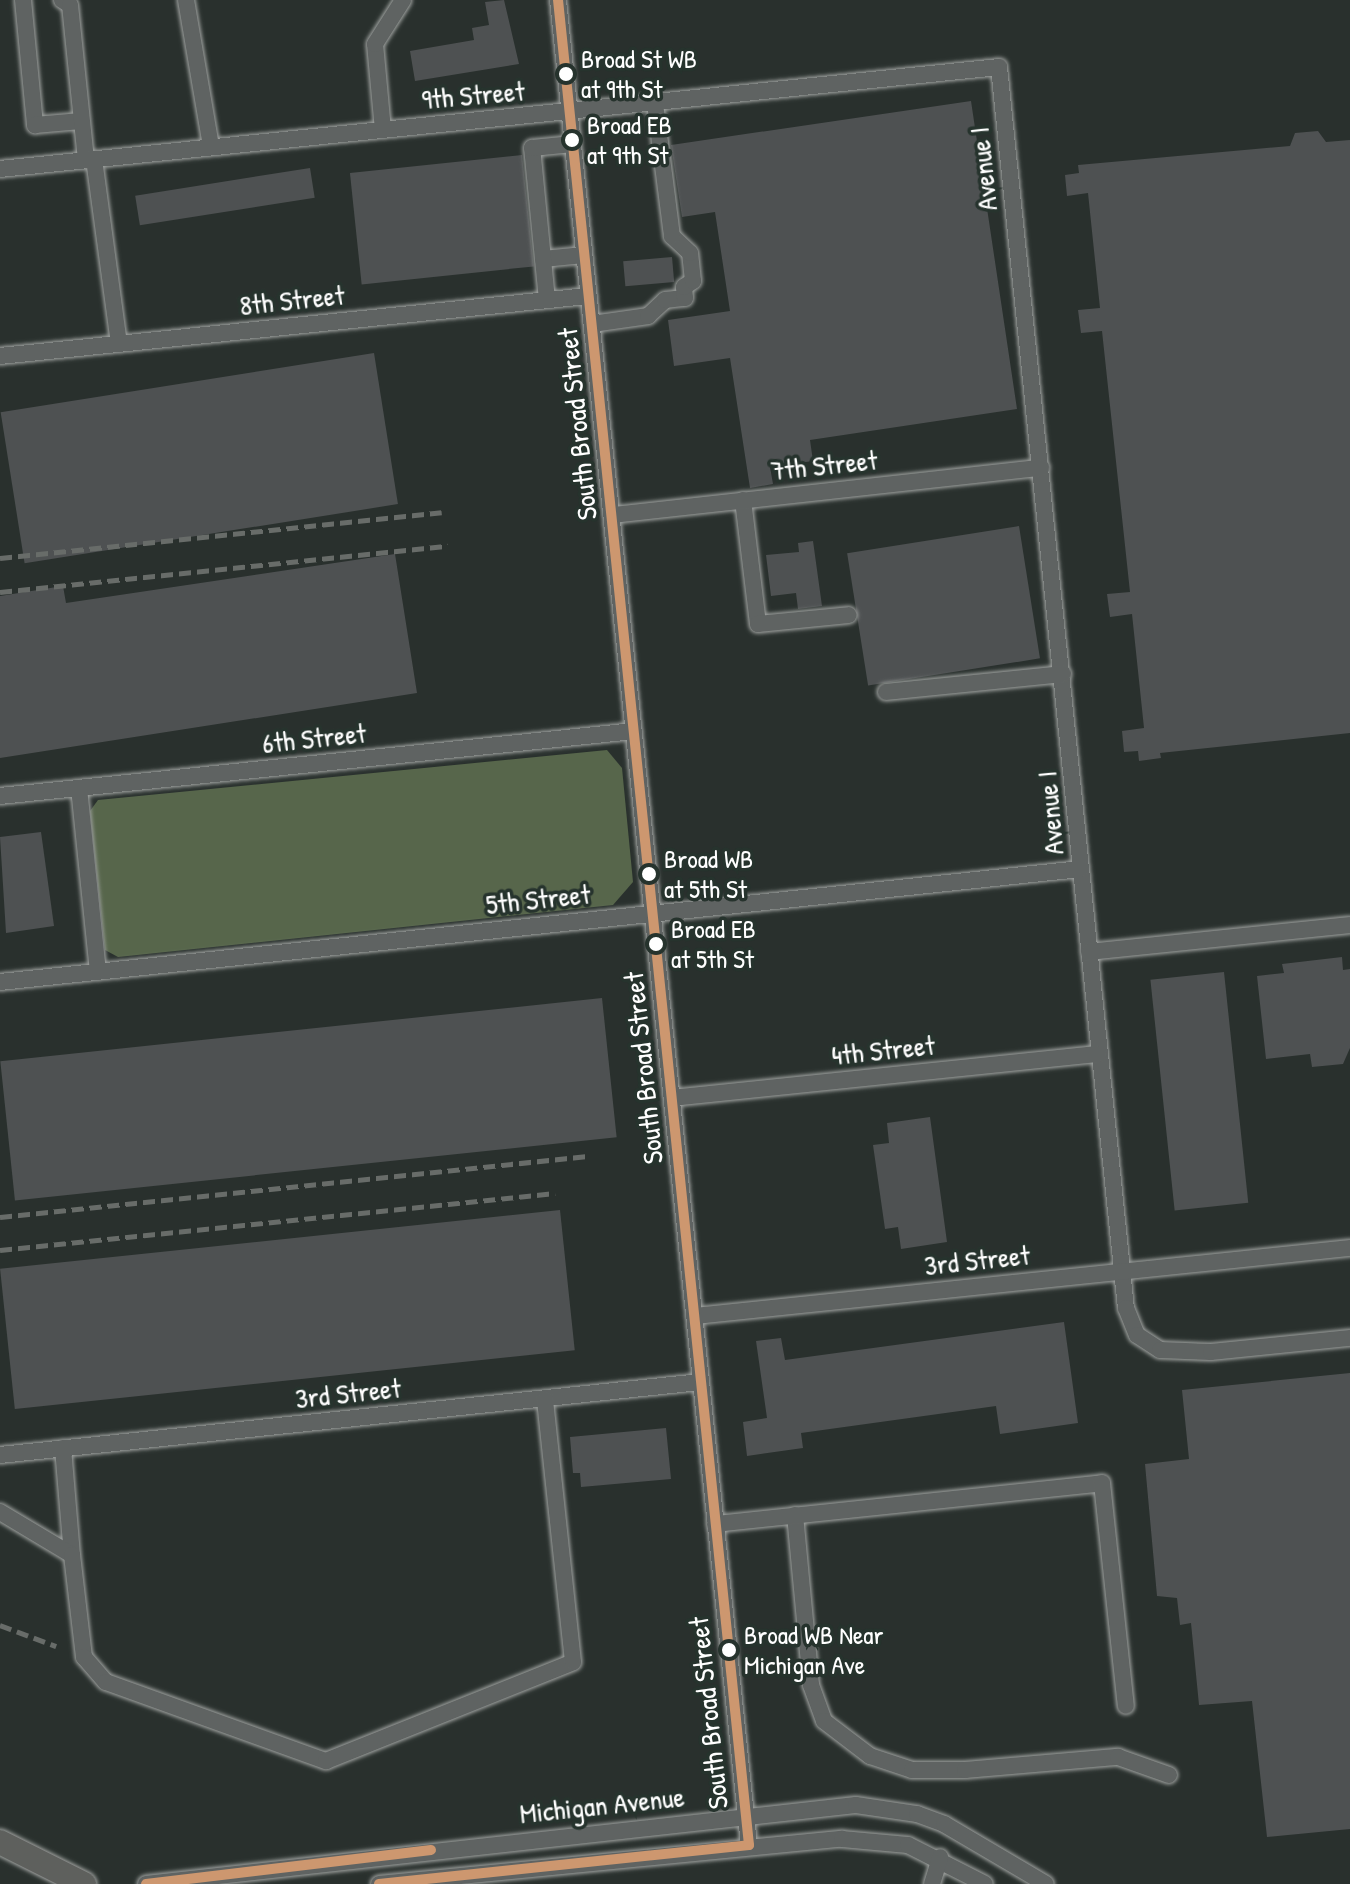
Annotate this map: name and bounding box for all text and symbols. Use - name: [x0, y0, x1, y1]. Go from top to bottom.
- place label: Broad St WB at 9th St: [581, 43, 697, 104]
- marker: Broad St WB at 9th St: [558, 66, 574, 82]
- street label: 9th Street: [420, 74, 526, 116]
- place label: Broad EB at 9th St: [587, 109, 672, 170]
- street label: Avenue I: [962, 125, 1004, 213]
- marker: Broad EB at 9th St: [564, 132, 580, 148]
- street label: 8th Street: [238, 278, 346, 322]
- street label: South Broad Street: [550, 326, 604, 522]
- street label: 7th Street: [769, 443, 879, 487]
- street label: 6th Street: [260, 716, 368, 760]
- street label: Avenue I: [1030, 770, 1070, 856]
- place label: Broad WB at 5th St: [664, 843, 753, 904]
- marker: Broad WB at 5th St: [641, 866, 657, 882]
- street label: 5th Street: [484, 877, 592, 921]
- place label: Broad EB at 5th St: [671, 913, 756, 974]
- marker: Broad EB at 5th St: [648, 936, 664, 952]
- street label: South Broad Street: [616, 970, 670, 1166]
- street label: 4th Street: [830, 1028, 936, 1072]
- street label: 3rd Street: [923, 1238, 1031, 1282]
- street label: 3rd Street: [294, 1371, 402, 1415]
- street label: South Broad Street: [681, 1615, 735, 1811]
- place label: Broad WB Near Michigan Ave: [744, 1619, 884, 1680]
- marker: Broad WB Near Michigan Ave: [721, 1642, 737, 1658]
- street label: Michigan Avenue: [518, 1780, 686, 1830]

